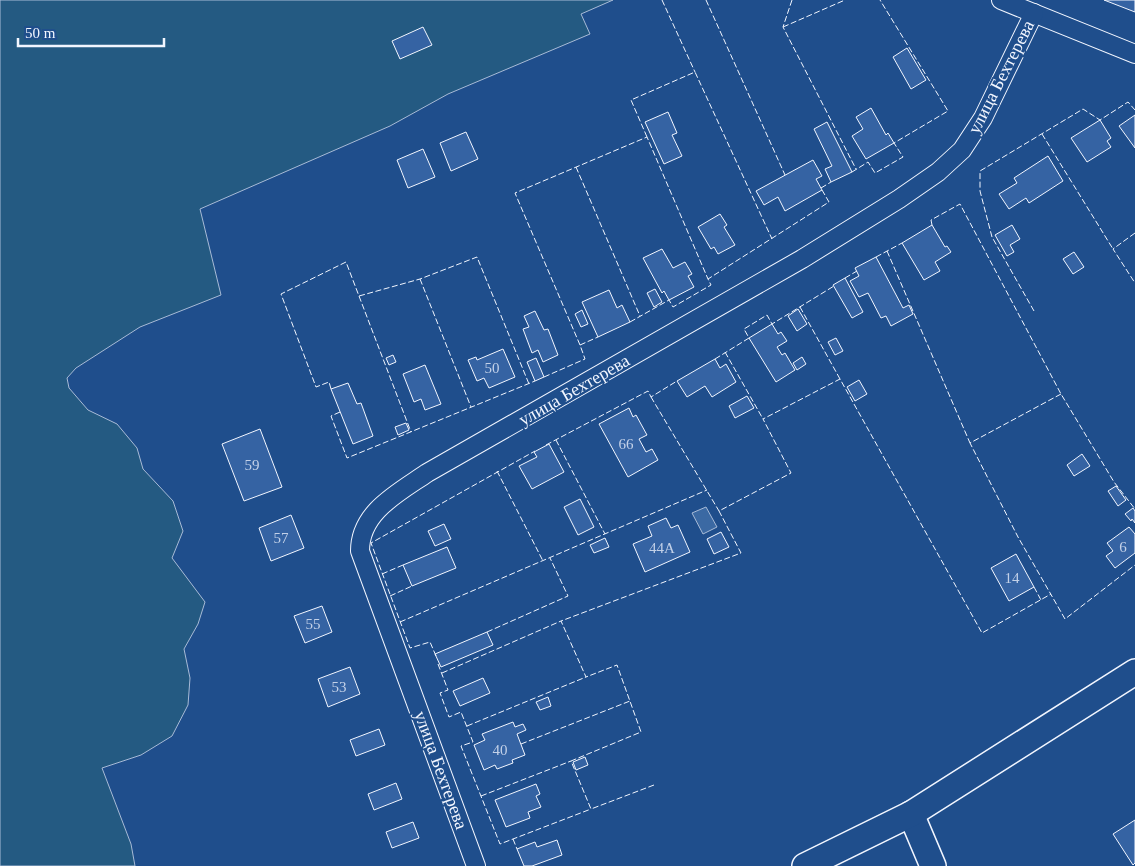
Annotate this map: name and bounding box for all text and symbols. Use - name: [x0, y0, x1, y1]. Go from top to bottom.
- scale bar: [18, 15, 164, 47]
- street label: улица Бехтерева: [964, 17, 1038, 137]
- text: 50 m: [25, 25, 56, 41]
- street label: улица Бехтерева: [515, 350, 633, 430]
- house number: 50: [485, 360, 500, 376]
- house number: 66: [619, 436, 634, 452]
- house number: 59: [245, 457, 260, 473]
- house number: 57: [274, 530, 289, 546]
- house number: 6: [1119, 539, 1127, 555]
- house number: 44А: [649, 540, 675, 556]
- house number: 14: [1005, 570, 1020, 586]
- house number: 55: [306, 616, 321, 632]
- house number: 53: [332, 679, 347, 695]
- street label: улица Бехтерева: [410, 708, 472, 832]
- house number: 40: [493, 742, 508, 758]

